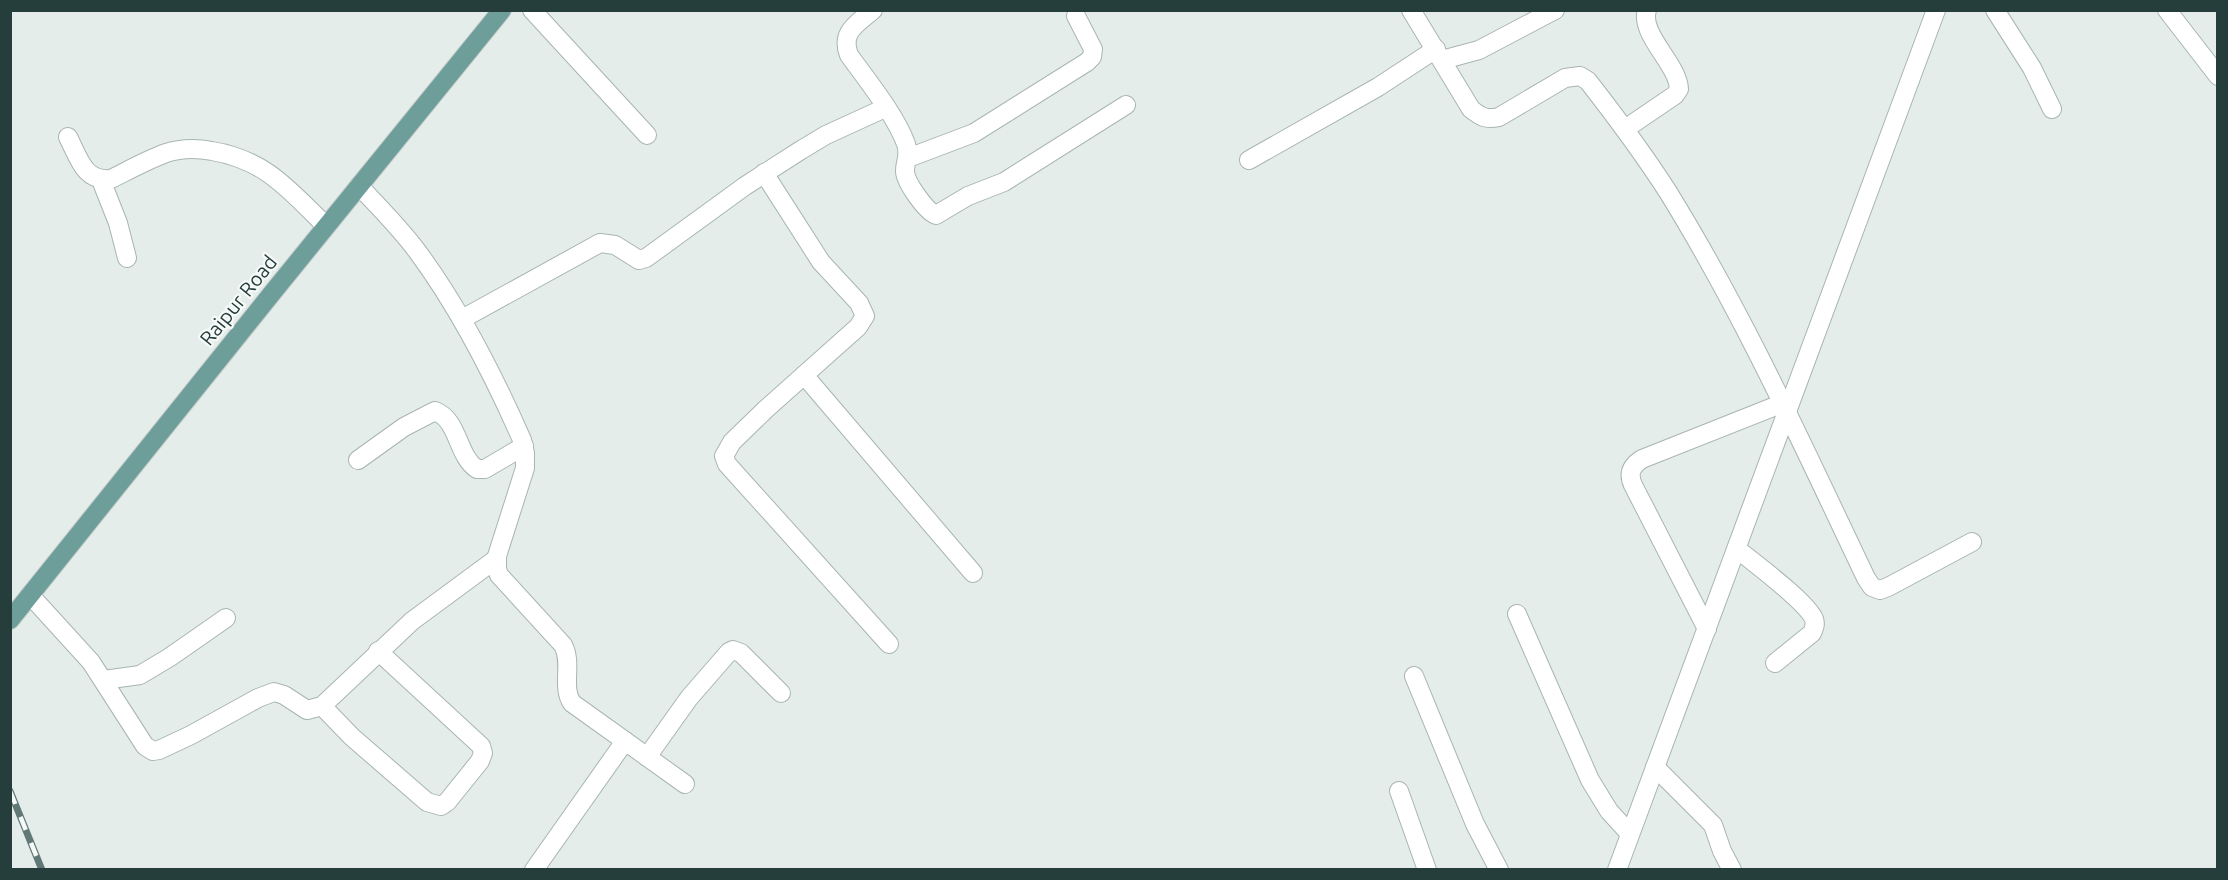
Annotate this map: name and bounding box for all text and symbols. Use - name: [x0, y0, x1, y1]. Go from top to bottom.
- street label: Raipur Road: [195, 250, 281, 350]

